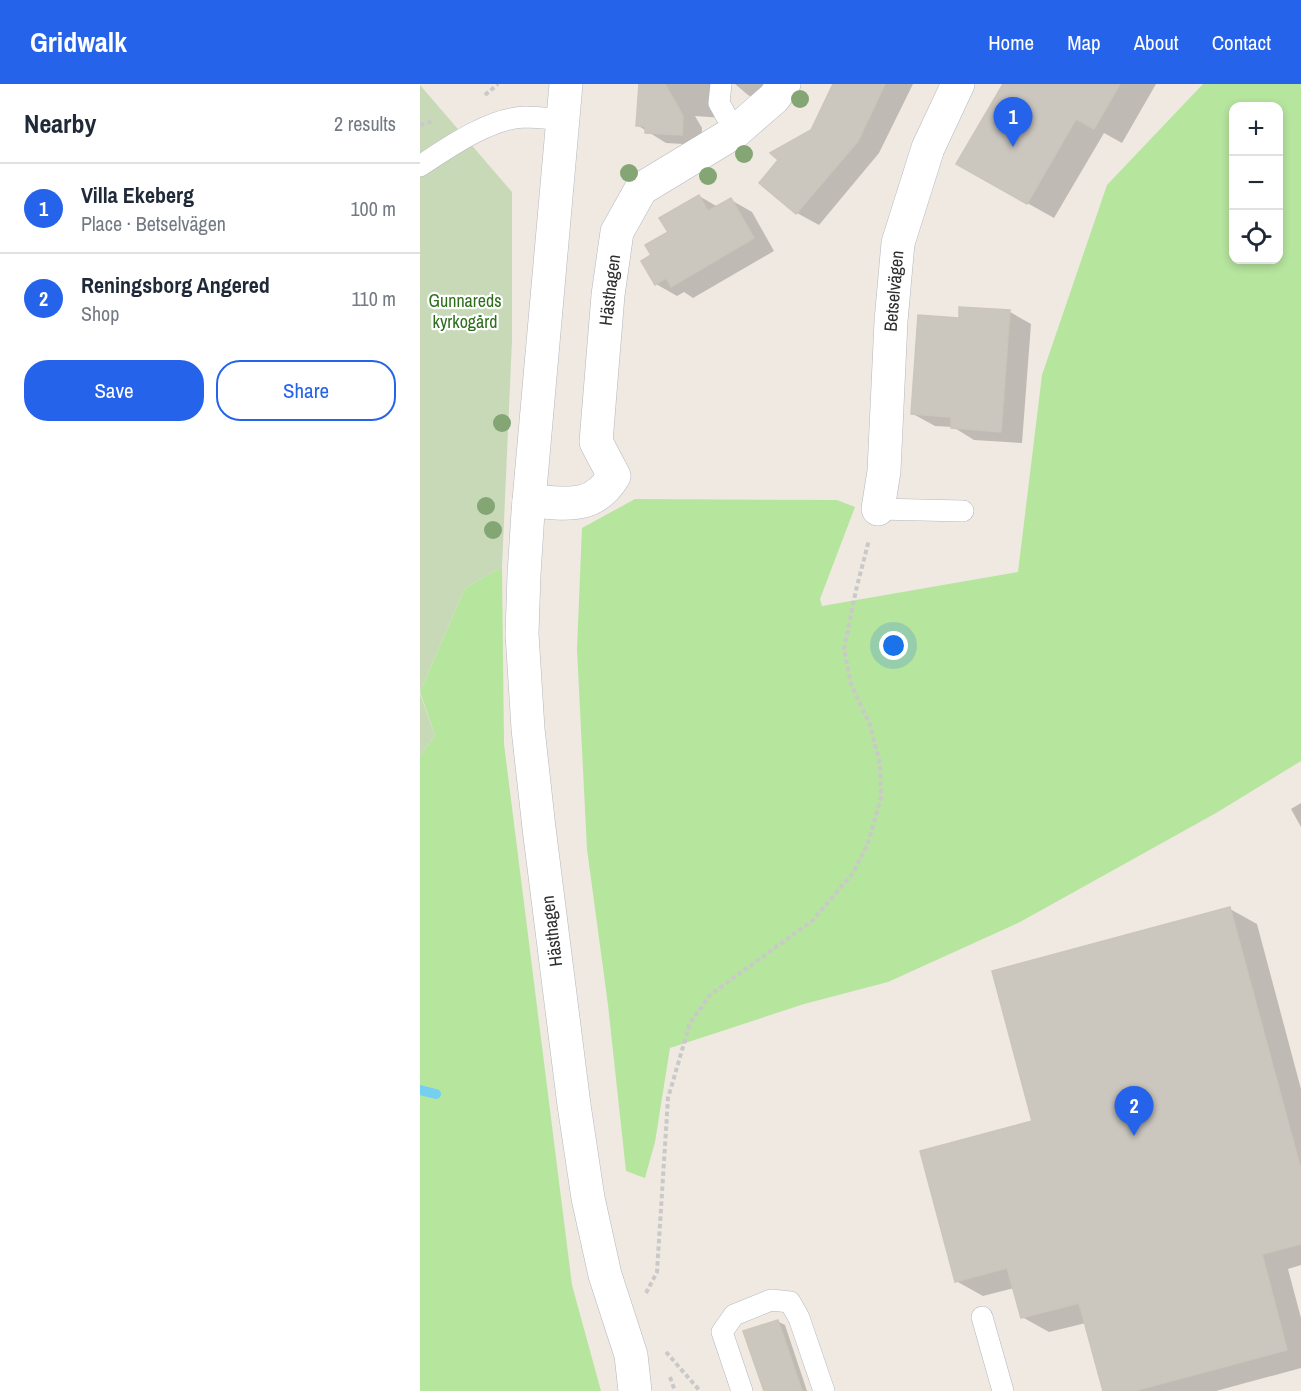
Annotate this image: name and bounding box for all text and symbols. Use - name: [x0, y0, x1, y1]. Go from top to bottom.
- text: Gridwalk: [30, 23, 127, 61]
- text: Home: [988, 28, 1034, 57]
- text: Map: [1067, 28, 1101, 57]
- text: About: [1134, 28, 1179, 57]
- text: Contact: [1212, 28, 1271, 57]
- pin: 1: [994, 98, 1032, 147]
- map controls: [1229, 102, 1283, 264]
- button: +: [1229, 102, 1283, 156]
- text: Nearby: [24, 106, 96, 141]
- text: 2 results: [334, 110, 396, 137]
- button: −: [1229, 156, 1283, 210]
- text: Villa Ekeberg: [81, 180, 194, 210]
- text: 1: [39, 195, 48, 222]
- text: 100 m: [350, 195, 396, 222]
- text: Place · Betselvägen: [81, 210, 226, 237]
- button: locate: [1229, 210, 1283, 264]
- street label: Betselvägen: [878, 249, 909, 333]
- street label: Hästhagen: [593, 253, 626, 327]
- text: Reningsborg Angered: [81, 270, 270, 300]
- text: 2: [39, 285, 48, 312]
- text: 110 m: [352, 285, 396, 312]
- park label: Gunnareds kyrkogård: [428, 288, 502, 334]
- text: Shop: [81, 300, 119, 327]
- button: Save: [24, 360, 204, 421]
- button: Share: [216, 360, 396, 421]
- your location: [879, 631, 908, 660]
- street label: Hästhagen: [535, 894, 568, 968]
- pin: 2: [1114, 1086, 1154, 1136]

